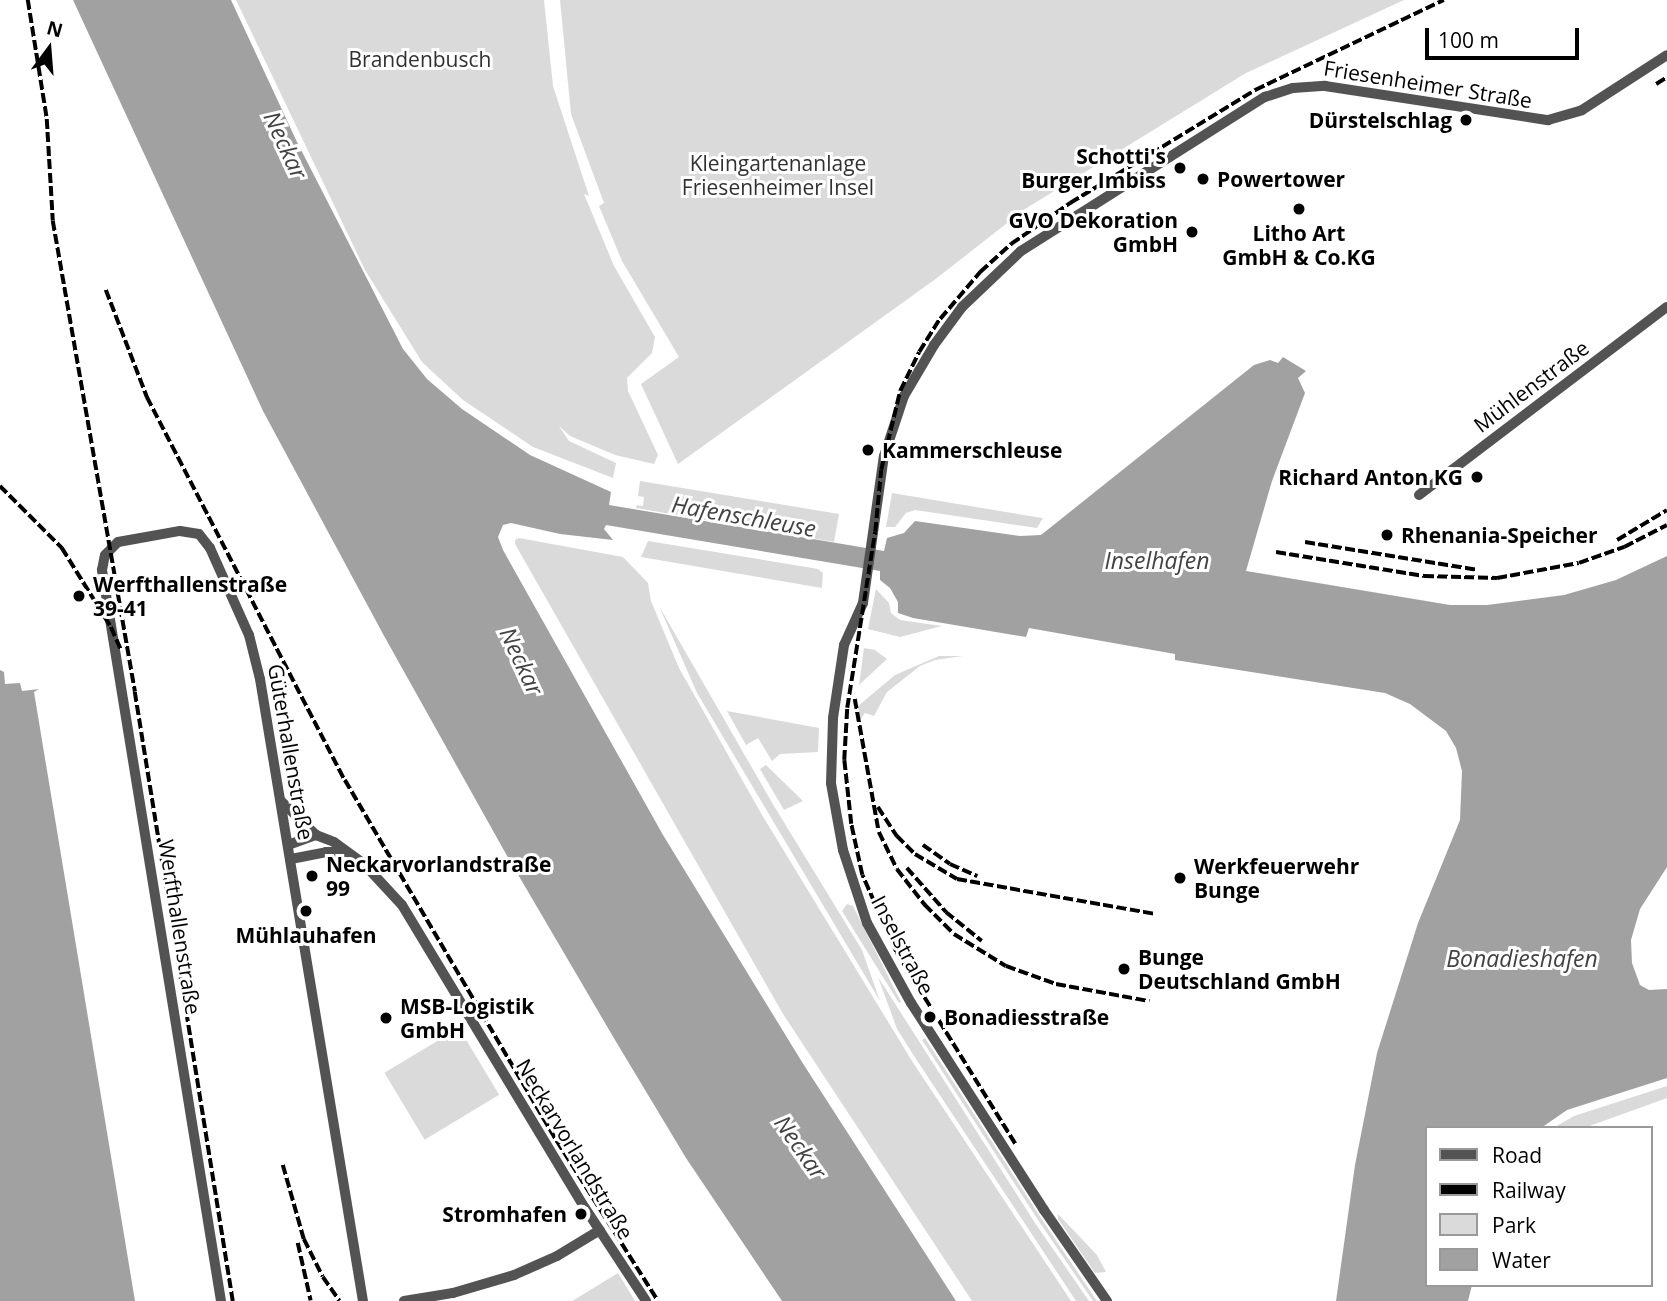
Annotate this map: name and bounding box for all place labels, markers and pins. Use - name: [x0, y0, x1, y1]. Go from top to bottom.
- place label: Dürstelschlag: [1309, 107, 1452, 133]
- marker: Dürstelschlag: [1458, 112, 1474, 128]
- place label: Schotti's Burger Imbiss: [1021, 143, 1166, 193]
- marker: Schotti's Burger Imbiss: [1172, 160, 1188, 176]
- place label: Powertower: [1217, 166, 1345, 192]
- marker: Powertower: [1195, 171, 1211, 187]
- marker: Litho Art GmbH & Co.KG: [1291, 201, 1307, 217]
- place label: GVO Dekoration GmbH: [1008, 207, 1178, 257]
- place label: Litho Art GmbH & Co.KG: [1222, 220, 1376, 270]
- marker: GVO Dekoration GmbH: [1184, 224, 1200, 240]
- place label: Kammerschleuse: [882, 437, 1062, 463]
- marker: Kammerschleuse: [860, 442, 876, 458]
- place label: Richard Anton KG: [1278, 464, 1463, 490]
- marker: Richard Anton KG: [1469, 469, 1485, 485]
- place label: Rhenania-Speicher: [1401, 522, 1597, 548]
- marker: Rhenania-Speicher: [1379, 527, 1395, 543]
- place label: Werfthallenstraße 39-41: [93, 571, 287, 621]
- marker: Werfthallenstraße 39-41: [71, 588, 87, 604]
- place label: Neckarvorlandstraße 99: [326, 851, 551, 901]
- place label: Werkfeuerwehr Bunge: [1194, 853, 1359, 903]
- marker: Neckarvorlandstraße 99: [304, 868, 320, 884]
- marker: Werkfeuerwehr Bunge: [1172, 870, 1188, 886]
- marker: Mühlauhafen: [298, 903, 314, 919]
- place label: Mühlauhafen: [235, 922, 377, 948]
- place label: Bunge Deutschland GmbH: [1138, 944, 1341, 994]
- marker: Bunge Deutschland GmbH: [1116, 961, 1132, 977]
- place label: MSB-Logistik GmbH: [400, 993, 534, 1043]
- place label: Bonadiesstraße: [944, 1004, 1109, 1030]
- marker: Bonadiesstraße: [922, 1009, 938, 1025]
- marker: MSB-Logistik GmbH: [378, 1010, 394, 1026]
- place label: Stromhafen: [442, 1201, 567, 1227]
- marker: Stromhafen: [573, 1206, 589, 1222]

